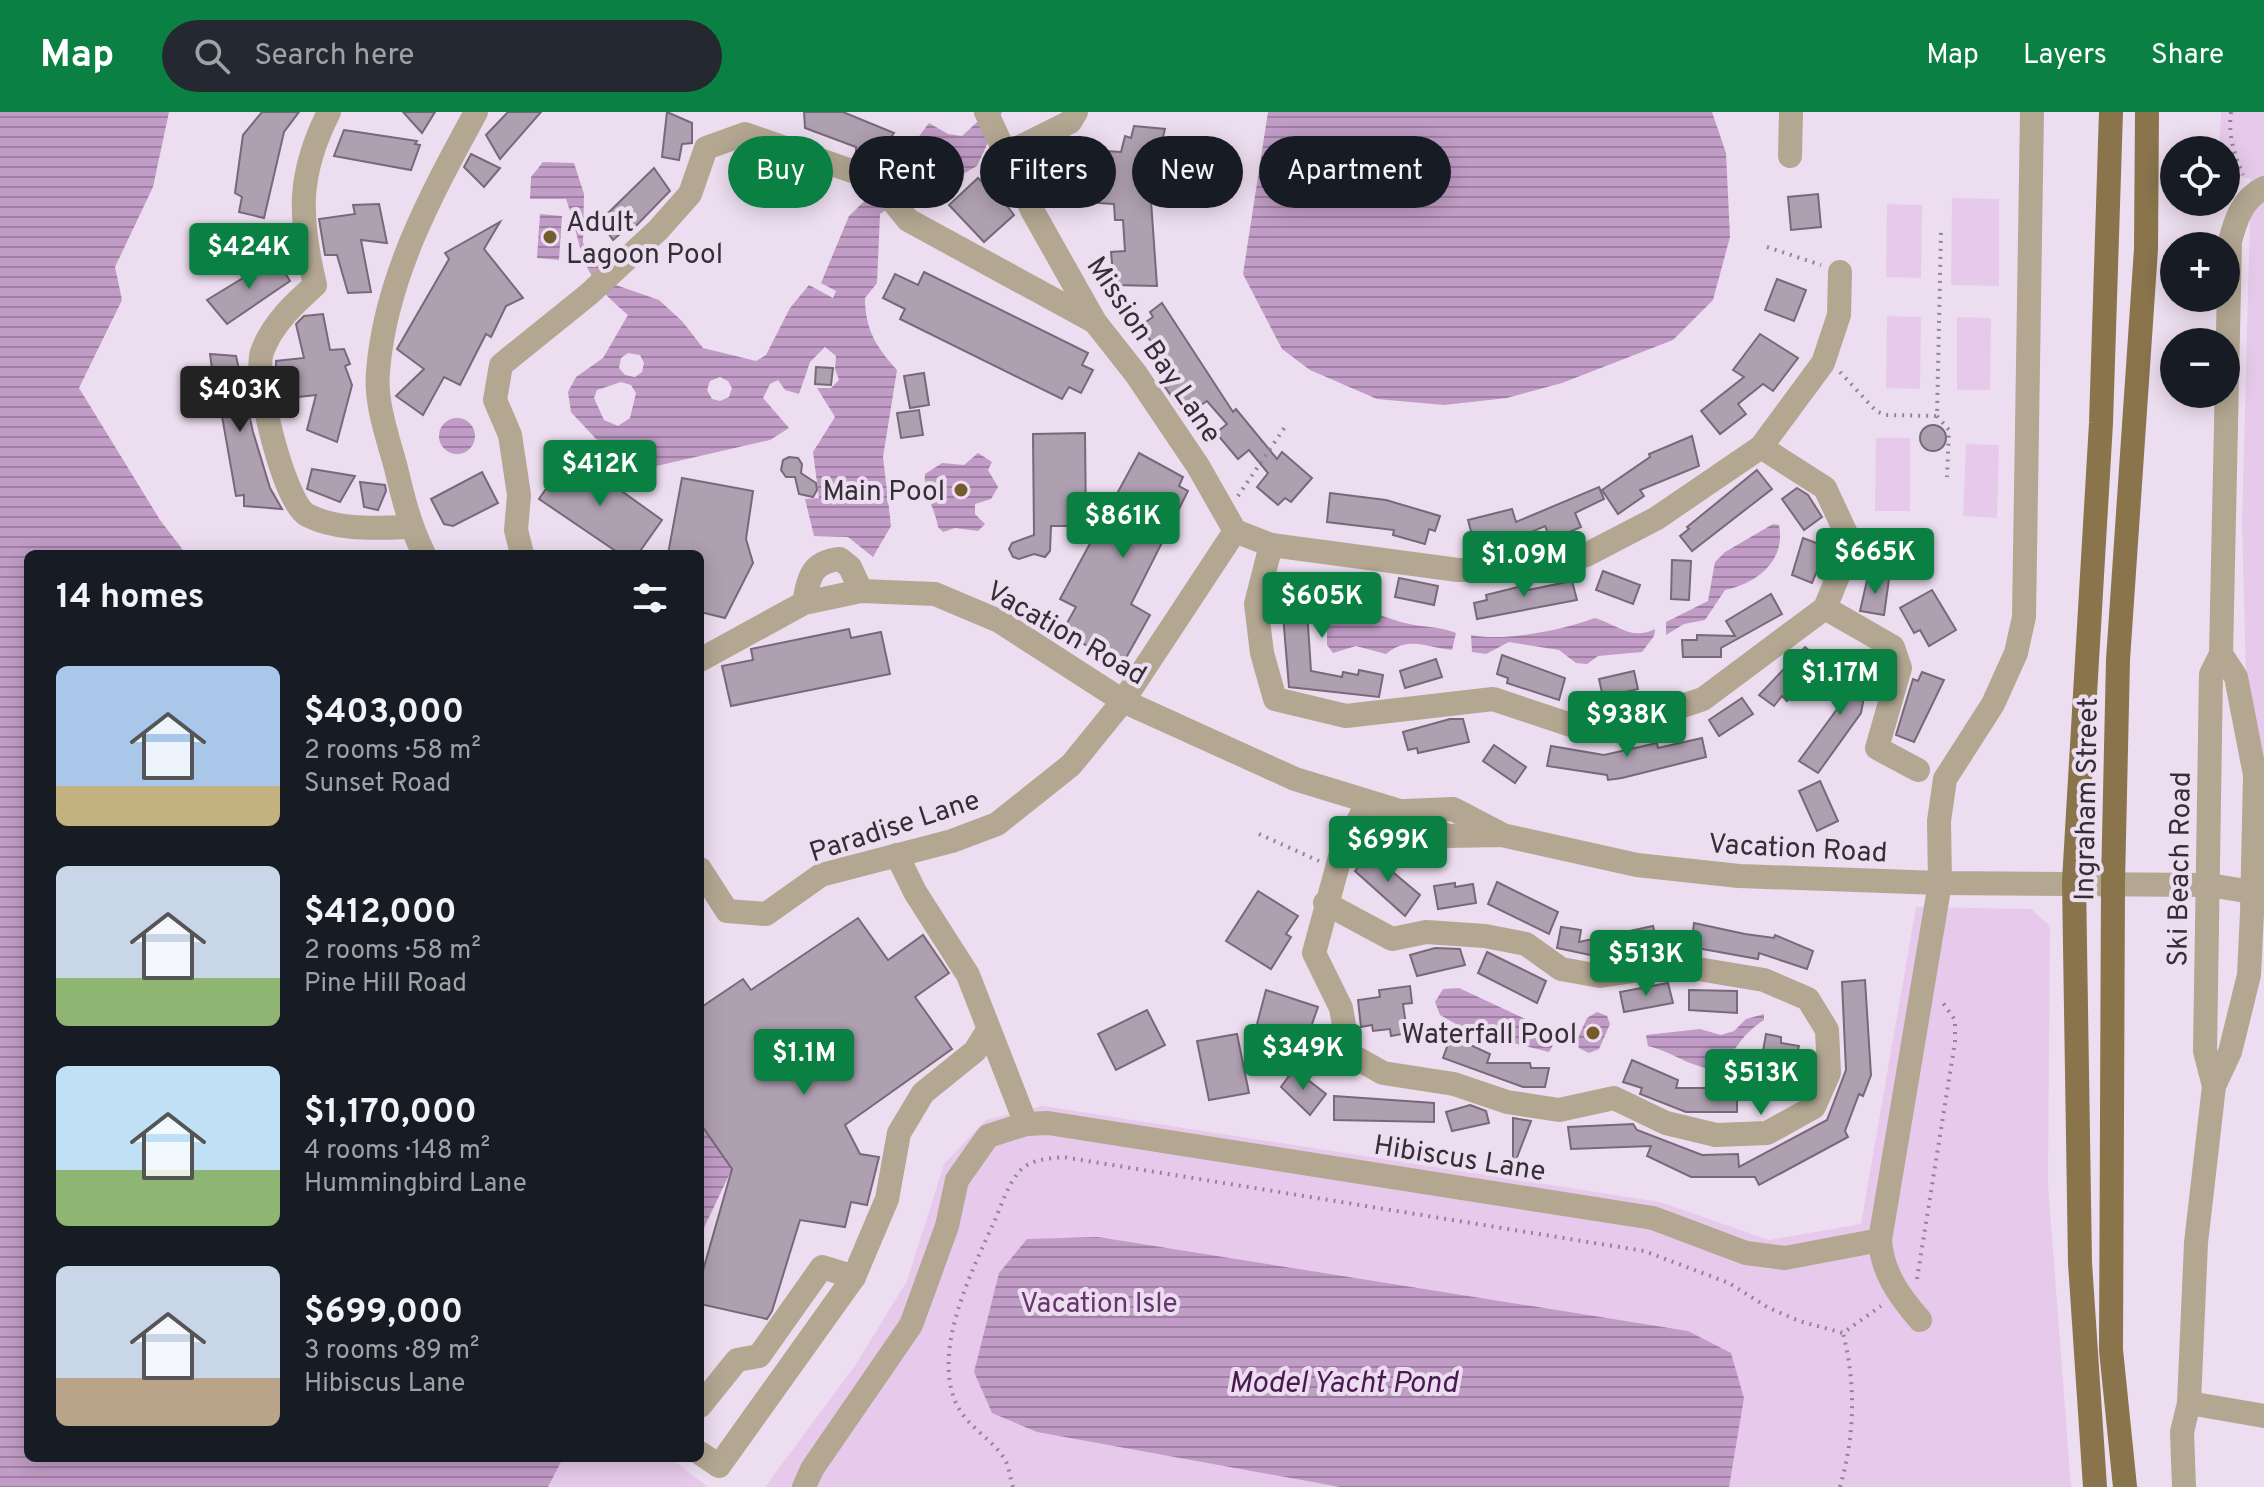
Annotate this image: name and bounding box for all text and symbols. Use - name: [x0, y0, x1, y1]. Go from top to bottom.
- search box: [162, 20, 722, 92]
- text: Map: [40, 32, 114, 81]
- icon: search: [190, 34, 234, 78]
- text: Search here: [254, 38, 414, 75]
- text: Map: [1926, 38, 1979, 74]
- text: Layers: [2023, 38, 2107, 74]
- text: Share: [2151, 38, 2224, 74]
- chip: Buy: [728, 136, 833, 208]
- chip: Rent: [849, 136, 964, 208]
- chip: Filters: [980, 136, 1116, 208]
- chip: New: [1132, 136, 1243, 208]
- chip: Apartment: [1259, 136, 1451, 208]
- map controls: [2160, 136, 2240, 408]
- button: locate: [2160, 136, 2240, 216]
- place label: Adult Lagoon Pool: [566, 206, 723, 274]
- pin: $424K: [193, 223, 305, 291]
- marker: Adult Lagoon Pool: [541, 228, 559, 246]
- text: $424K: [207, 232, 291, 265]
- button: +: [2160, 232, 2240, 312]
- street label: Mission Bay Lane: [1077, 250, 1228, 451]
- button: −: [2160, 328, 2240, 408]
- pin: $403K: [184, 366, 296, 434]
- text: $403K: [198, 375, 282, 408]
- pin: $412K: [544, 440, 656, 508]
- text: $412K: [561, 449, 639, 482]
- place label: Main Pool: [822, 475, 945, 511]
- marker: Main Pool: [952, 481, 970, 499]
- pin: $861K: [1067, 492, 1179, 560]
- text: $861K: [1085, 501, 1161, 534]
- pin: $665K: [1819, 528, 1931, 596]
- pin: $1.09M: [1459, 531, 1589, 599]
- text: $665K: [1834, 537, 1916, 570]
- text: $1.09M: [1481, 540, 1567, 573]
- pin: $605K: [1266, 572, 1378, 640]
- street label: Vacation Road: [979, 574, 1152, 695]
- icon: filters: [628, 576, 672, 620]
- text: 14 homes: [56, 577, 205, 620]
- text: $605K: [1280, 581, 1364, 614]
- pin: $1.17M: [1775, 649, 1905, 717]
- text: $1.17M: [1801, 658, 1879, 691]
- pin: $938K: [1571, 691, 1683, 759]
- text: $403,000: [304, 692, 464, 735]
- street label: Ingraham Street: [2068, 697, 2108, 901]
- icon: home: [120, 698, 216, 794]
- text: $938K: [1586, 700, 1668, 733]
- text: 2 rooms · 58 m²: [304, 735, 481, 768]
- text: Sunset Road: [304, 768, 451, 801]
- street label: Ski Beach Road: [2161, 771, 2201, 967]
- street label: Paradise Lane: [805, 783, 985, 872]
- pin: $699K: [1332, 816, 1444, 884]
- text: $699K: [1347, 825, 1429, 858]
- street label: Vacation Road: [1707, 827, 1888, 873]
- text: $412,000: [304, 892, 457, 935]
- icon: home: [120, 898, 216, 994]
- pin: $513K: [1590, 930, 1702, 998]
- text: 2 rooms · 58 m²: [304, 935, 481, 968]
- text: $513K: [1608, 939, 1684, 972]
- text: Pine Hill Road: [304, 968, 467, 1001]
- place label: Waterfall Pool: [1401, 1018, 1577, 1054]
- pin: $349K: [1247, 1024, 1359, 1092]
- marker: Waterfall Pool: [1584, 1024, 1602, 1042]
- pin: $1.1M: [748, 1029, 860, 1097]
- text: $349K: [1262, 1033, 1344, 1066]
- text: $1.1M: [772, 1038, 836, 1071]
- pin: $513K: [1705, 1049, 1817, 1117]
- text: $513K: [1723, 1058, 1799, 1091]
- text: $1,170,000: [304, 1092, 477, 1135]
- icon: home: [120, 1098, 216, 1194]
- street label: Hibiscus Lane: [1371, 1129, 1548, 1191]
- text: 4 rooms · 148 m²: [304, 1135, 490, 1168]
- text: Hummingbird Lane: [304, 1168, 527, 1201]
- park label: Vacation Isle: [1020, 1287, 1178, 1323]
- text: $699,000: [304, 1292, 463, 1335]
- icon: home: [120, 1298, 216, 1394]
- text: 3 rooms · 89 m²: [304, 1335, 479, 1368]
- water label: Model Yacht Pond: [1228, 1366, 1459, 1403]
- text: Hibiscus Lane: [304, 1368, 465, 1401]

